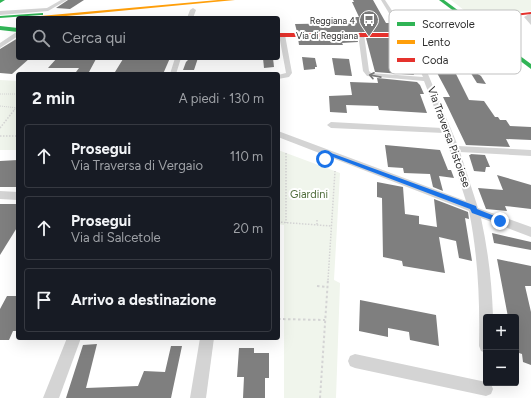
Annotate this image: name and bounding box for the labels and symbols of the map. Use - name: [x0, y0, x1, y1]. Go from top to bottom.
- bus stop icon: Reggiana 4: [358, 9, 380, 37]
- legend: [389, 10, 521, 74]
- place label: Reggiana 4: [310, 15, 355, 26]
- text: Scorrevole: [422, 18, 475, 31]
- street label: Via di Reggiana: [296, 30, 358, 41]
- text: Lento: [422, 36, 450, 49]
- text: Coda: [422, 54, 448, 67]
- one-way arrow: [369, 71, 382, 79]
- street label: Via Traversa Pistoiese: [425, 85, 473, 189]
- route start: [316, 150, 334, 168]
- park label: Giardini: [290, 188, 328, 201]
- route end: [491, 212, 509, 230]

